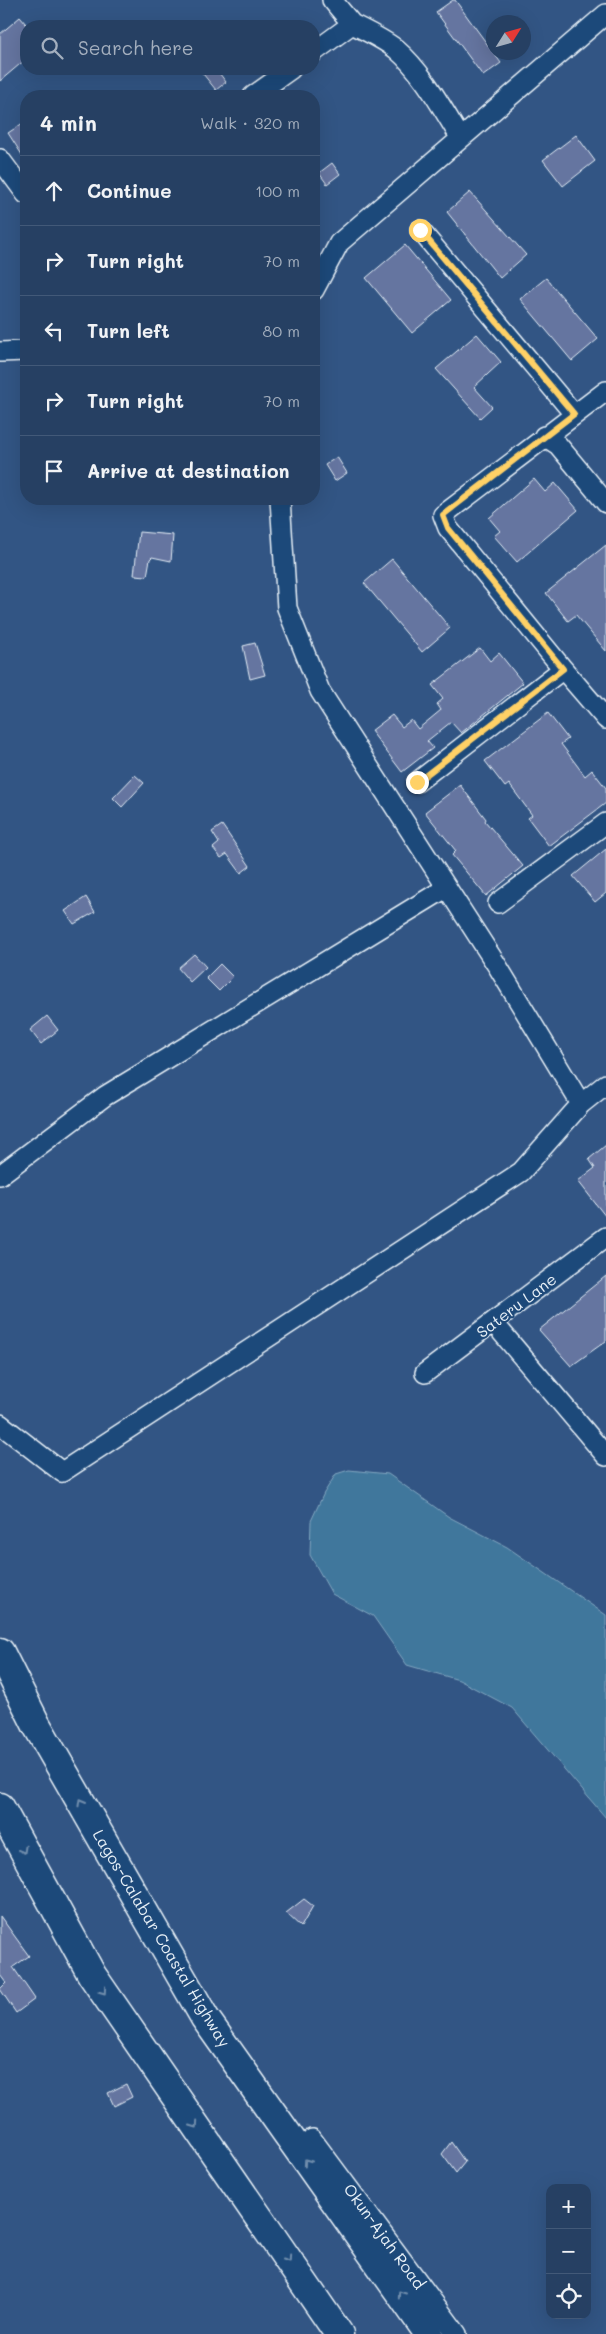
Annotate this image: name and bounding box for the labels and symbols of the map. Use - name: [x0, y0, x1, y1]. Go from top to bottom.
- north arrow: [486, 15, 531, 60]
- route start: [409, 219, 432, 242]
- route end: [406, 771, 429, 794]
- street label: Sateru Lane: [472, 1268, 560, 1342]
- one-way arrow: [77, 1799, 87, 1808]
- street label: Lagos-Calabar Coastal Highway: [88, 1825, 236, 2051]
- one-way arrow: [17, 1844, 27, 1853]
- one-way arrow: [97, 1985, 106, 1995]
- one-way arrow: [189, 2119, 198, 2129]
- one-way arrow: [304, 2158, 313, 2168]
- street label: Okun-Ajah Road: [339, 2179, 431, 2293]
- one-way arrow: [282, 2253, 291, 2263]
- one-way arrow: [398, 2290, 407, 2300]

